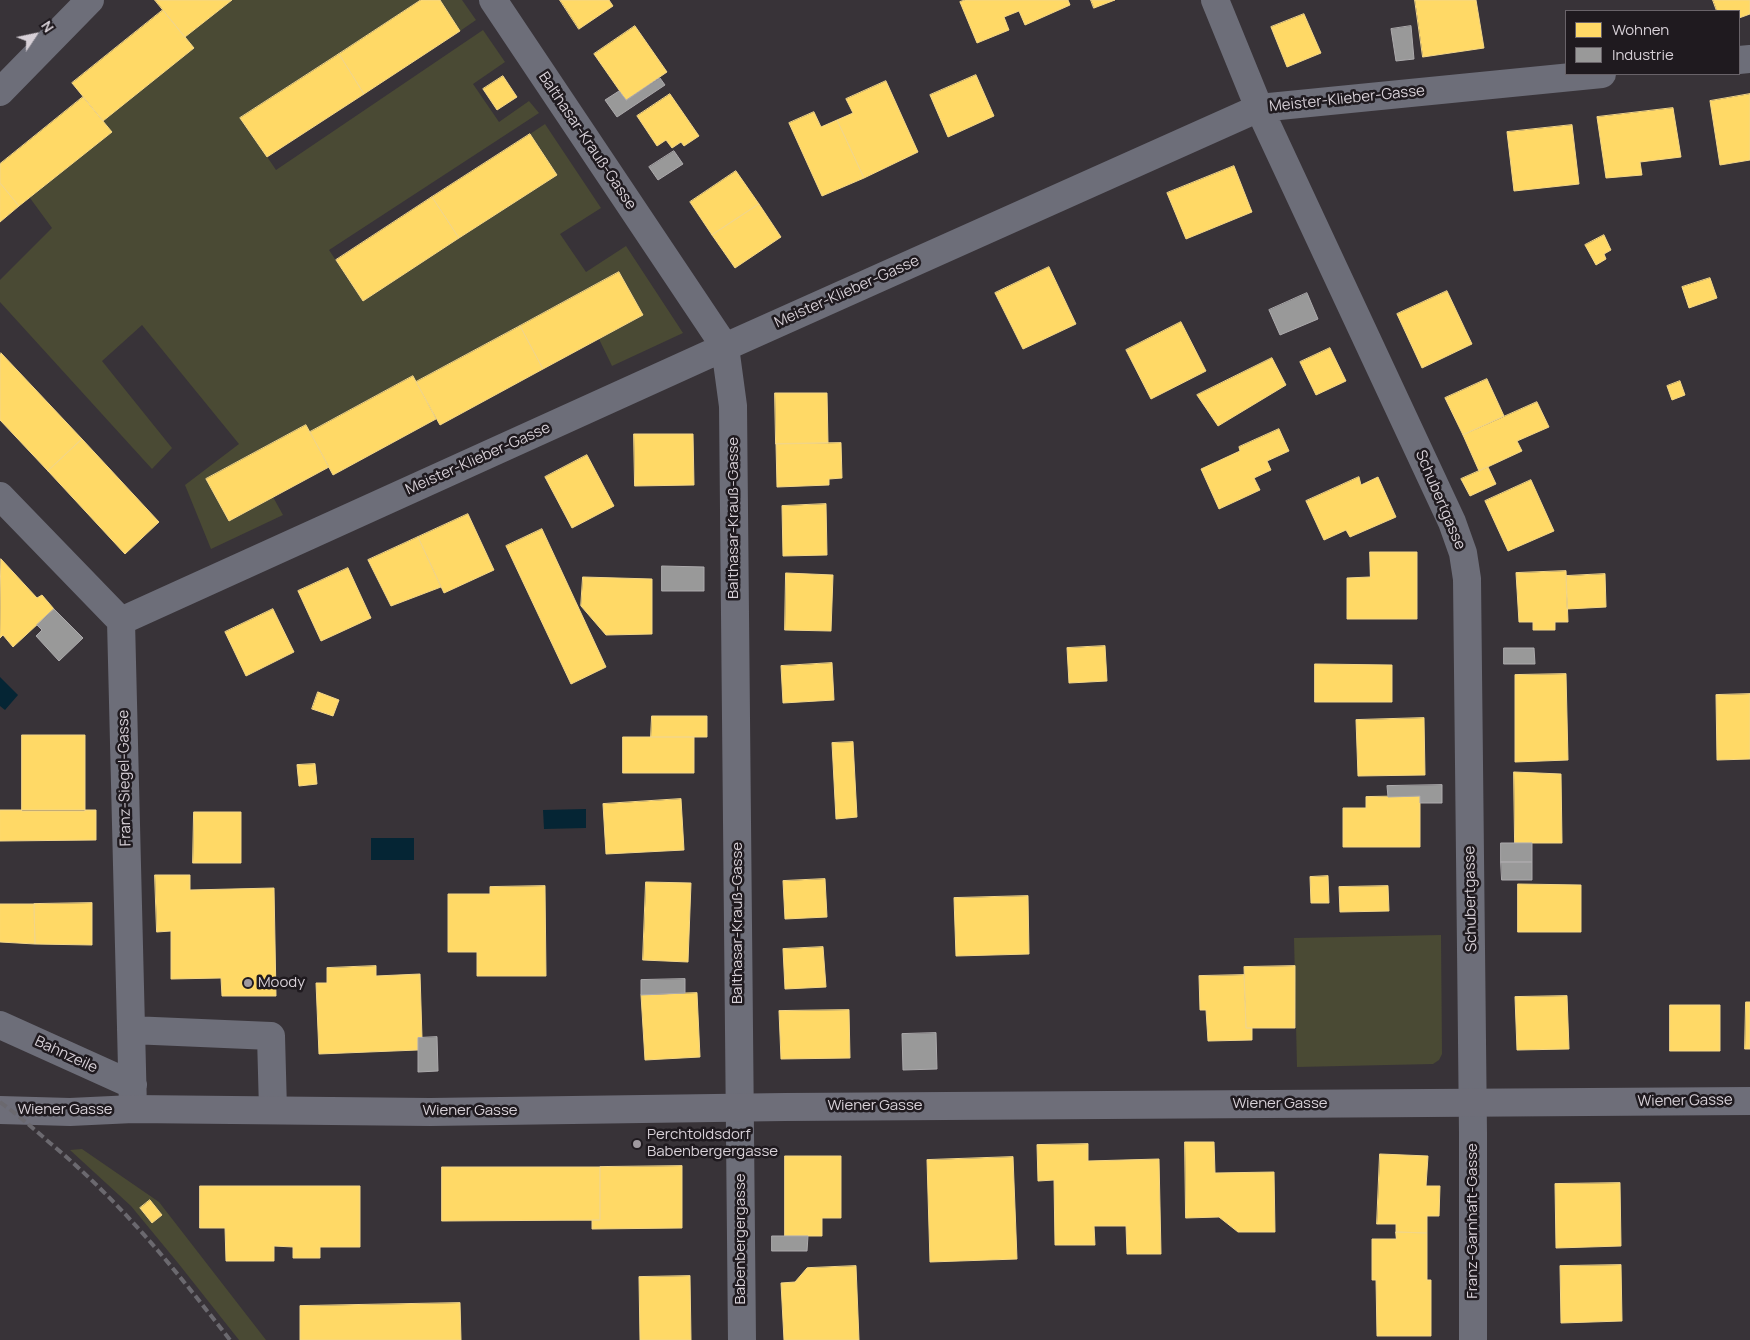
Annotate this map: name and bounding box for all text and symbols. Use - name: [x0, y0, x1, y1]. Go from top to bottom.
- north arrow: [10, 10, 60, 60]
- legend: [1565, 10, 1740, 75]
- text: N: [37, 17, 59, 36]
- text: Wohnen: [1612, 19, 1669, 40]
- text: Industrie: [1612, 44, 1674, 65]
- street label: Balthasar-Krauß-Gasse: [534, 69, 640, 213]
- street label: Meister-Klieber-Gasse: [1268, 82, 1426, 116]
- street label: Meister-Klieber-Gasse: [772, 252, 922, 332]
- street label: Meister-Klieber-Gasse: [403, 419, 553, 499]
- street label: Balthasar-Krauß-Gasse: [725, 437, 743, 599]
- street label: Schubertgasse: [1411, 448, 1469, 552]
- street label: Franz-Siegel-Gasse: [115, 710, 135, 846]
- street label: Balthasar-Krauß-Gasse: [729, 842, 747, 1004]
- street label: Schubertgasse: [1461, 846, 1481, 952]
- place label: Moody: [258, 974, 305, 992]
- marker: Moody: [242, 977, 254, 989]
- street label: Bahnzeile: [32, 1033, 100, 1077]
- street label: Wiener Gasse: [1637, 1091, 1733, 1111]
- street label: Wiener Gasse: [1232, 1095, 1328, 1113]
- street label: Wiener Gasse: [827, 1097, 923, 1115]
- street label: Wiener Gasse: [17, 1101, 113, 1119]
- street label: Wiener Gasse: [422, 1102, 518, 1120]
- place label: Perchtoldsdorf Babenbergergasse: [647, 1126, 778, 1161]
- marker: Perchtoldsdorf Babenbergergasse: [631, 1138, 643, 1150]
- street label: Franz-Garnhaft-Gasse: [1464, 1143, 1482, 1299]
- street label: Babenbergergasse: [732, 1173, 750, 1305]

